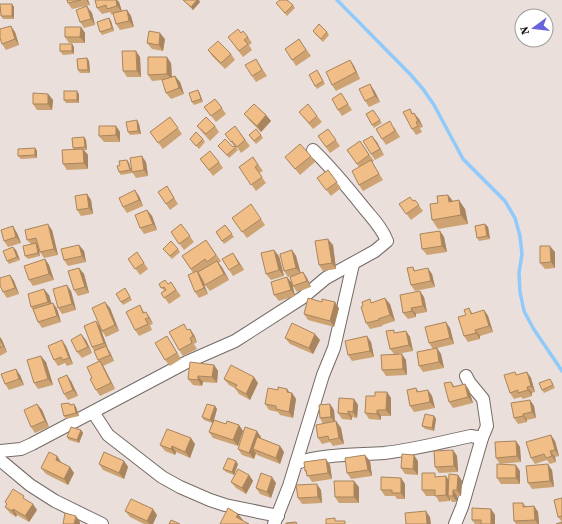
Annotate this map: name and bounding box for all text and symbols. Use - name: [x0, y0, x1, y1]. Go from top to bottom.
- north arrow: [514, 8, 554, 48]
- text: N: [517, 25, 533, 36]

